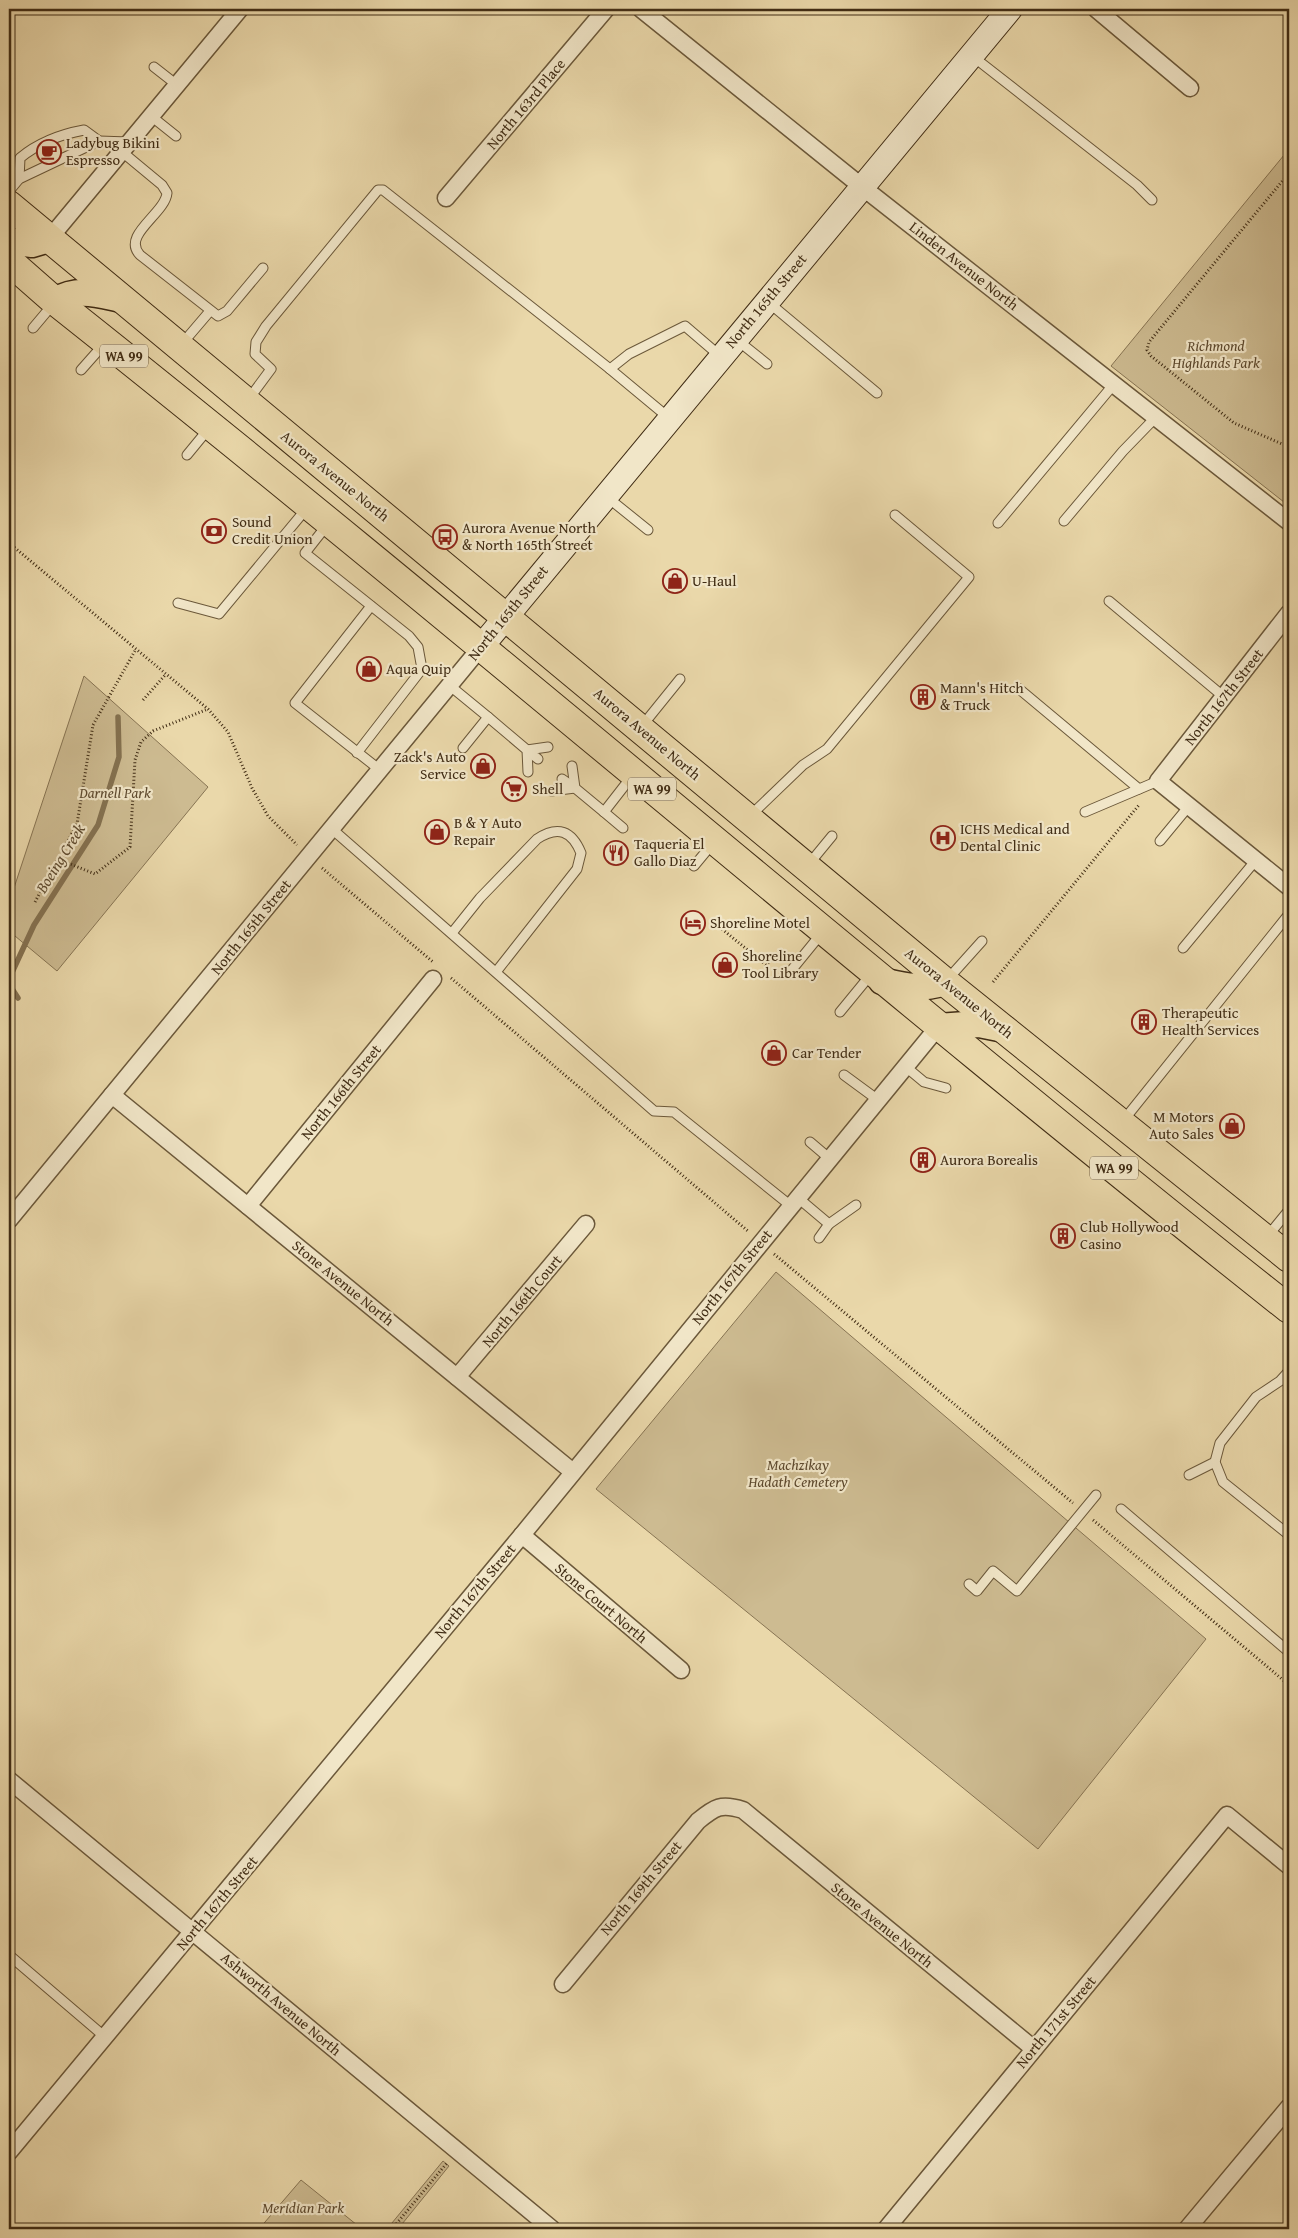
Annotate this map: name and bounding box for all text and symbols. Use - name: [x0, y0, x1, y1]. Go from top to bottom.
- street label: North 163rd Place: [481, 54, 570, 154]
- place label: Ladybug Bikini Espresso: [66, 132, 160, 170]
- cafe icon: Ladybug Bikini Espresso: [36, 139, 62, 165]
- street label: Linden Avenue North: [905, 216, 1024, 315]
- street label: North 165th Street: [720, 248, 812, 352]
- park label: Richmond Highlands Park: [1171, 335, 1260, 373]
- road number: WA 99: [100, 344, 148, 368]
- street label: Aurora Avenue North: [277, 425, 394, 526]
- place label: Sound Credit Union: [232, 511, 313, 549]
- place label: Aurora Avenue North & North 165th Street: [462, 517, 597, 555]
- bank icon: Sound Credit Union: [201, 518, 227, 544]
- bus stop icon: Aurora Avenue North & North 165th Street: [432, 524, 458, 550]
- street label: North 165th Street: [463, 560, 553, 665]
- shop icon: U-Haul: [662, 568, 688, 594]
- place label: U-Haul: [692, 570, 736, 591]
- street label: North 167th Street: [1179, 643, 1268, 749]
- shop icon: Aqua Quip: [356, 656, 382, 682]
- place label: Aqua Quip: [386, 658, 451, 679]
- place label: Mann's Hitch & Truck: [940, 677, 1024, 715]
- street label: Aurora Avenue North: [589, 683, 706, 785]
- building icon: Mann's Hitch & Truck: [910, 684, 936, 710]
- place label: Zack's Auto Service: [394, 746, 466, 784]
- shop icon: Zack's Auto Service: [470, 753, 496, 779]
- supermarket icon: Shell: [501, 776, 527, 802]
- place label: Shell: [532, 778, 563, 799]
- road number: WA 99: [628, 778, 676, 801]
- park label: Darnell Park: [78, 782, 151, 803]
- place label: B & Y Auto Repair: [454, 812, 522, 850]
- water label: Boeing Creek: [29, 818, 91, 898]
- place label: ICHS Medical and Dental Clinic: [960, 818, 1070, 856]
- shop icon: B & Y Auto Repair: [424, 819, 450, 845]
- hospital icon: ICHS Medical and Dental Clinic: [930, 825, 956, 851]
- place label: Taqueria El Gallo Diaz: [634, 833, 705, 871]
- restaurant icon: Taqueria El Gallo Diaz: [603, 840, 629, 866]
- street label: North 165th Street: [206, 874, 296, 979]
- hotel icon: Shoreline Motel: [680, 910, 706, 936]
- place label: Shoreline Motel: [710, 912, 810, 933]
- street label: Aurora Avenue North: [901, 942, 1018, 1043]
- place label: Shoreline Tool Library: [742, 945, 819, 983]
- shop icon: Shoreline Tool Library: [712, 952, 738, 978]
- place label: Therapeutic Health Services: [1162, 1002, 1259, 1040]
- building icon: Therapeutic Health Services: [1131, 1009, 1157, 1035]
- street label: North 166th Street: [296, 1039, 386, 1144]
- shop icon: Car Tender: [761, 1040, 787, 1066]
- place label: Car Tender: [792, 1042, 861, 1063]
- place label: M Motors Auto Sales: [1149, 1106, 1214, 1144]
- shop icon: M Motors Auto Sales: [1219, 1113, 1245, 1139]
- building icon: Aurora Borealis: [910, 1147, 936, 1173]
- place label: Aurora Borealis: [940, 1149, 1038, 1170]
- road number: WA 99: [1090, 1156, 1138, 1180]
- place label: Club Hollywood Casino: [1080, 1216, 1179, 1254]
- building icon: Club Hollywood Casino: [1050, 1223, 1076, 1249]
- street label: North 167th Street: [687, 1224, 777, 1329]
- street label: Stone Avenue North: [288, 1235, 399, 1331]
- street label: North 166th Court: [477, 1249, 567, 1351]
- park label: Machzikay Hadath Cemetery: [747, 1454, 848, 1492]
- street label: North 167th Street: [429, 1538, 521, 1642]
- street label: Stone Court North: [550, 1558, 653, 1648]
- street label: North 169th Street: [595, 1835, 687, 1939]
- street label: North 167th Street: [171, 1850, 263, 1954]
- street label: Stone Avenue North: [827, 1877, 938, 1973]
- street label: Ashworth Avenue North: [217, 1947, 347, 2061]
- street label: North 171st Street: [1011, 1970, 1101, 2072]
- park label: Meridian Park: [262, 2197, 344, 2218]

